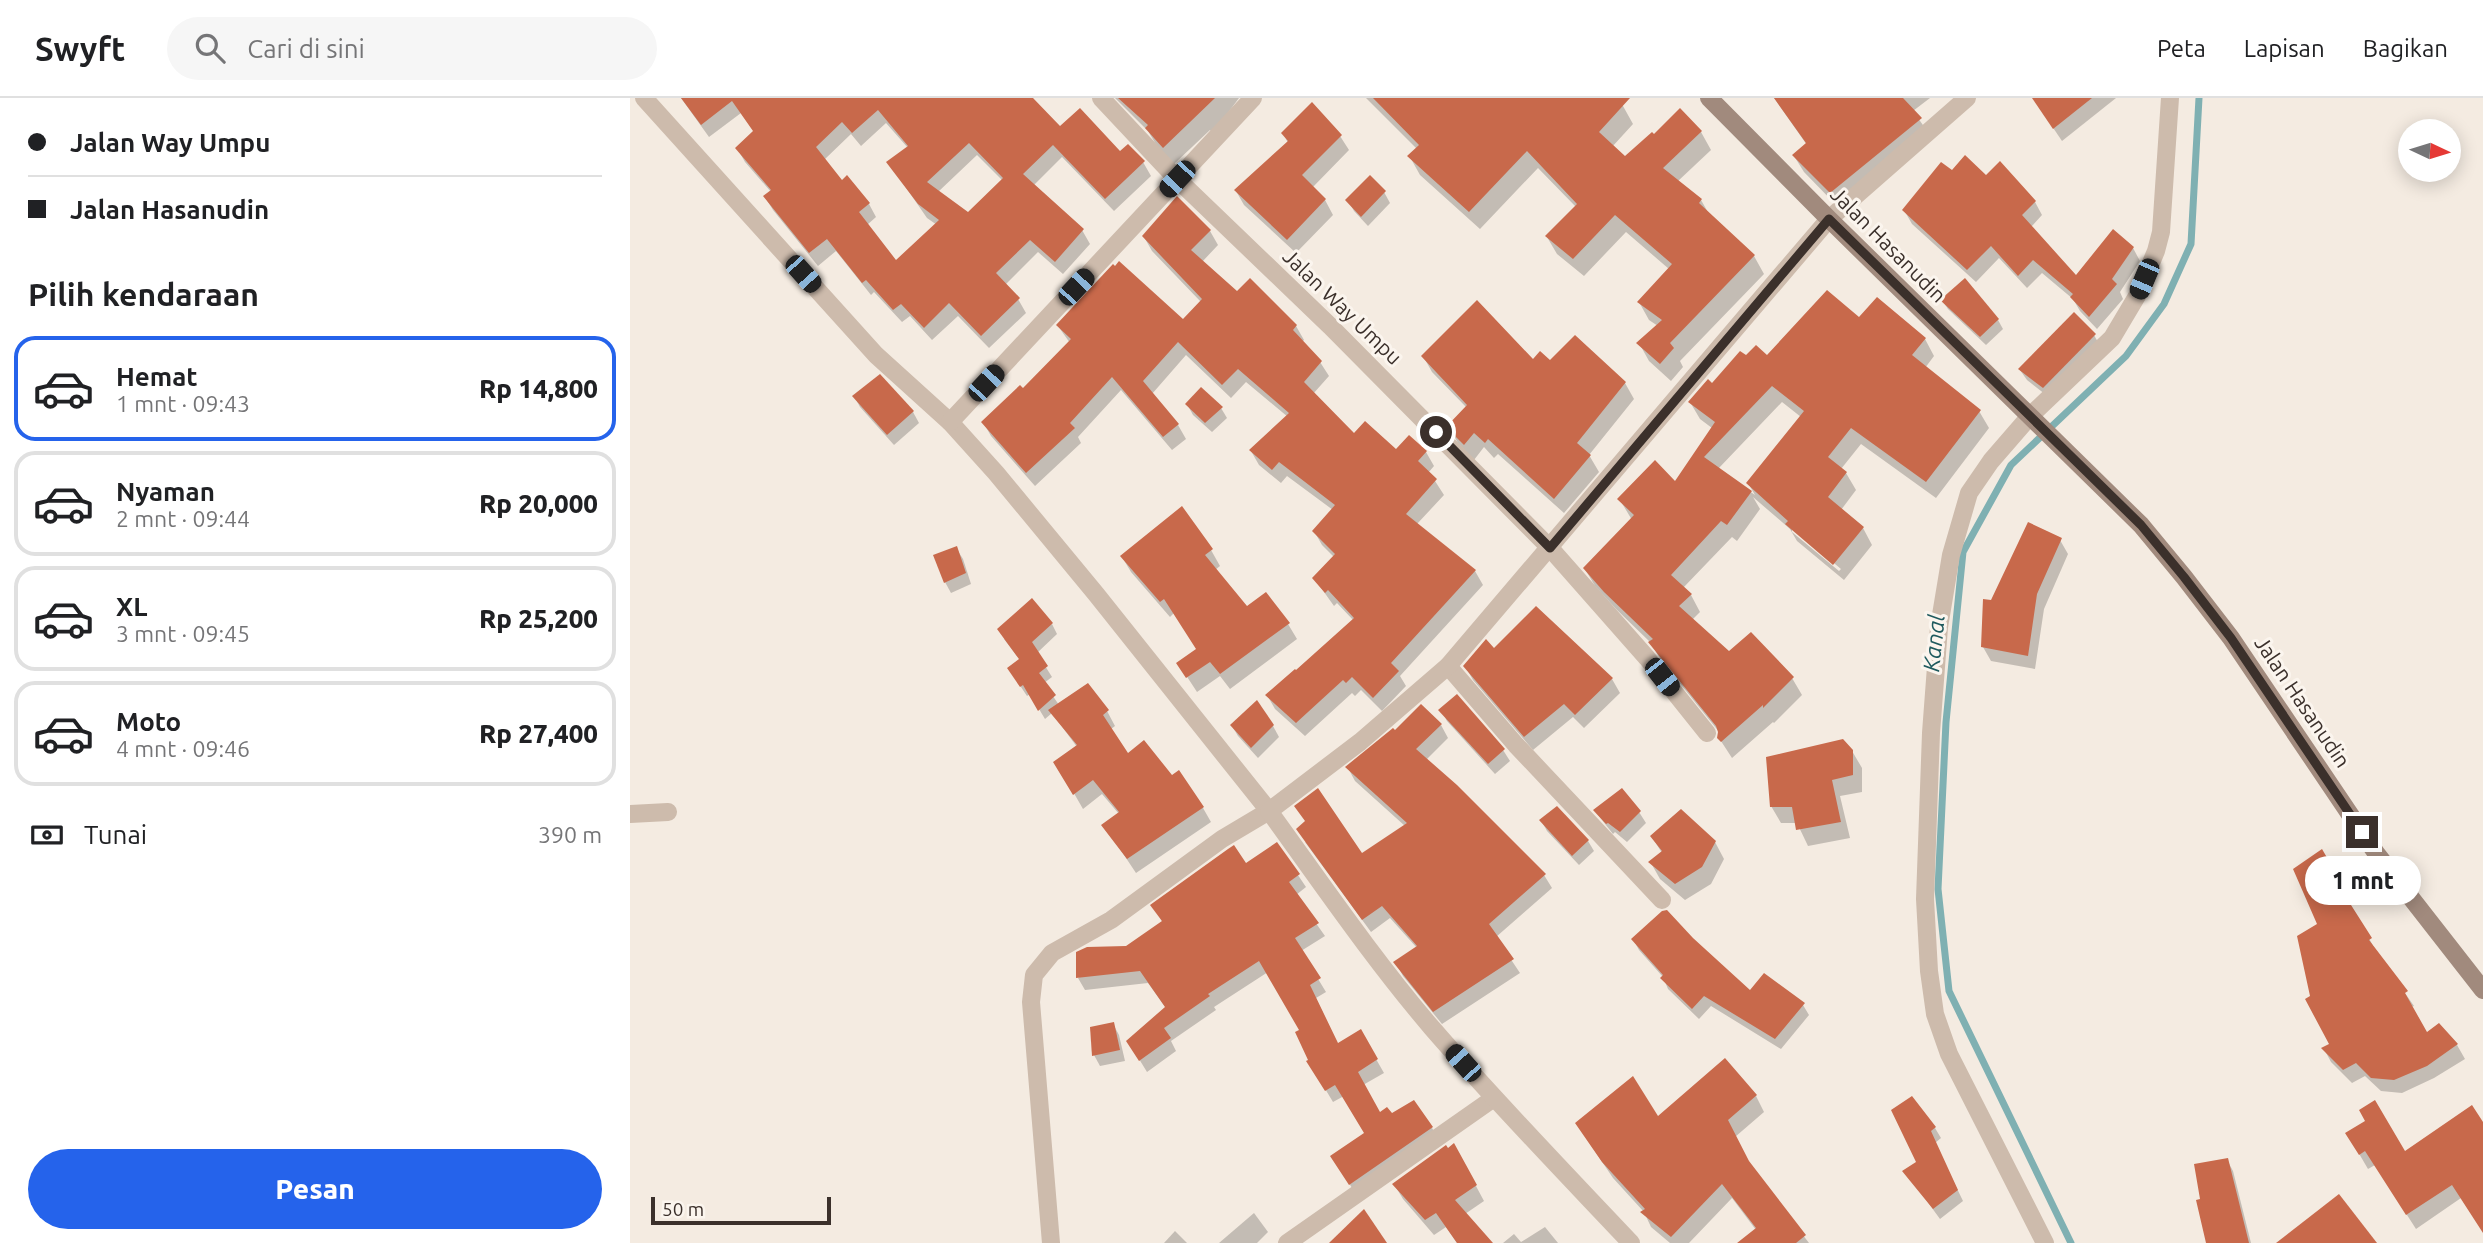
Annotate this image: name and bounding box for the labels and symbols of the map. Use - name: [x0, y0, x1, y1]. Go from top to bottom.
- north arrow: [2398, 119, 2460, 182]
- car: [1155, 156, 1200, 202]
- street label: Jalan Hasanudin: [1826, 182, 1951, 307]
- street label: Jalan Way Umpu: [1278, 244, 1407, 369]
- car: [782, 251, 825, 297]
- car: [2127, 256, 2162, 302]
- car: [1054, 264, 1099, 310]
- car: [964, 360, 1009, 406]
- route start: [1420, 416, 1452, 448]
- water label: Kanal: [1918, 613, 1949, 673]
- street label: Jalan Hasanudin: [2250, 631, 2356, 772]
- car: [1641, 654, 1684, 700]
- route end: [2346, 816, 2378, 848]
- callout: 1 mnt: [2304, 856, 2420, 906]
- car: [1442, 1040, 1485, 1086]
- scale bar: [651, 1194, 831, 1226]

